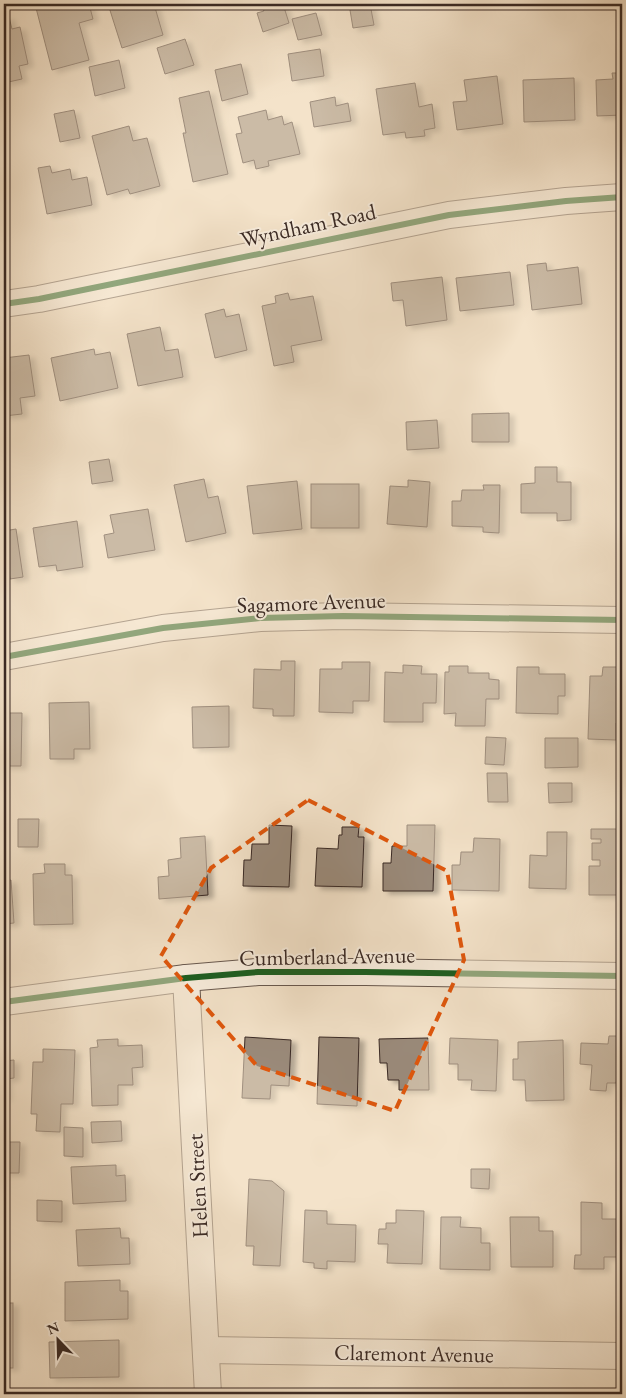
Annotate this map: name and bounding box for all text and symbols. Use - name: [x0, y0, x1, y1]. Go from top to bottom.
- street label: Wyndham Road: [238, 197, 379, 254]
- street label: Sagamore Avenue: [236, 585, 386, 620]
- street label: Cumberland Avenue: [239, 940, 416, 973]
- street label: Helen Street: [180, 1133, 215, 1239]
- north arrow: [32, 1316, 82, 1366]
- text: N: [44, 1317, 62, 1339]
- street label: Claremont Avenue: [334, 1338, 494, 1369]

